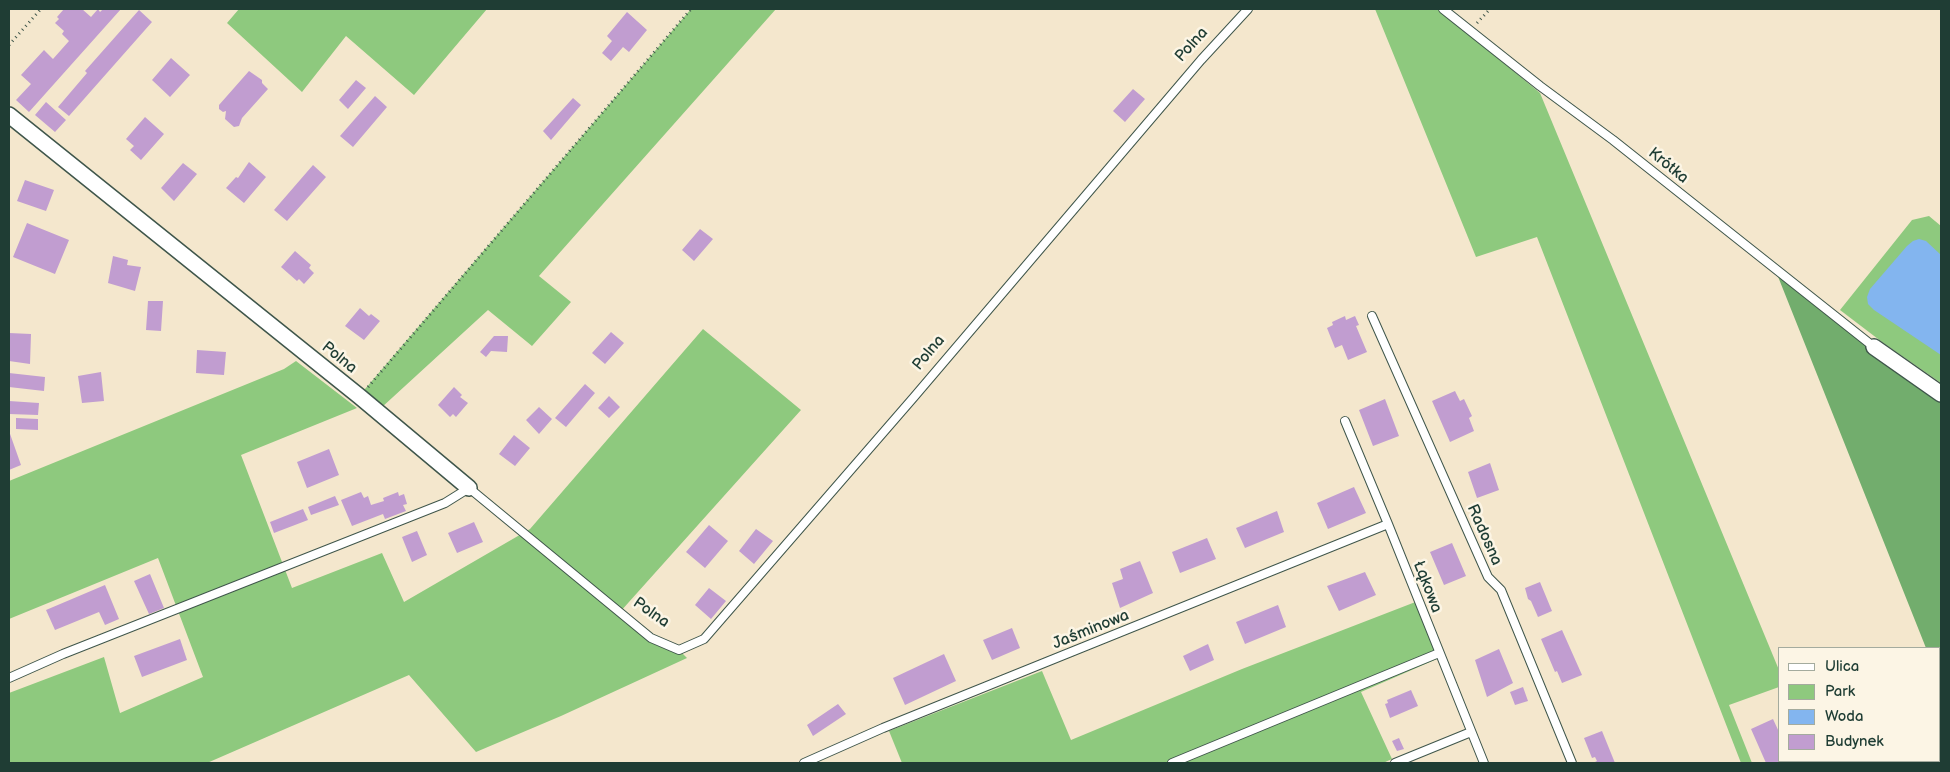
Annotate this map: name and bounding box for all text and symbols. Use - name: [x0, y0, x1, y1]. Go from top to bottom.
- street label: Polna: [1171, 24, 1213, 66]
- street label: Krótka: [1644, 144, 1692, 188]
- street label: Polna: [909, 331, 949, 375]
- street label: Polna: [317, 338, 361, 378]
- street label: Radosna: [1462, 502, 1506, 568]
- street label: Łąkowa: [1408, 558, 1446, 616]
- street label: Polna: [629, 594, 673, 632]
- street label: Jaśminowa: [1050, 606, 1132, 654]
- legend: [1778, 647, 1940, 762]
- text: Ulica: [1825, 657, 1859, 676]
- text: Park: [1825, 682, 1855, 701]
- text: Woda: [1825, 707, 1863, 726]
- text: Budynek: [1825, 732, 1884, 751]

